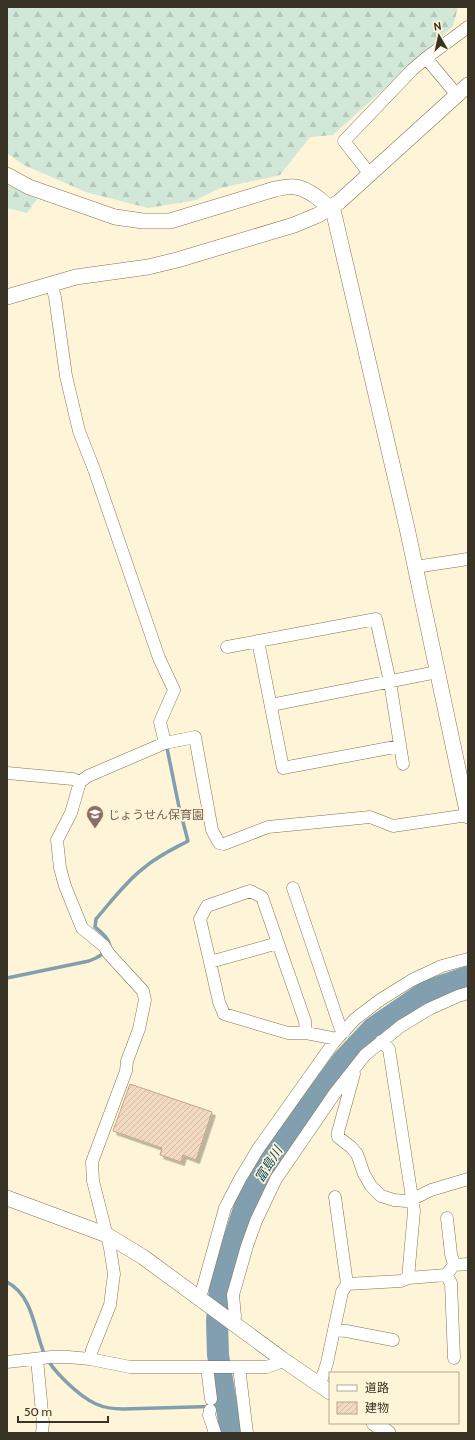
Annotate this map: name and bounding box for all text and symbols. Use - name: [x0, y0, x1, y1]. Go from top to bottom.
- north arrow: [419, 16, 459, 56]
- text: N: [432, 19, 442, 34]
- school or university icon: じょうせん保育園: [85, 804, 105, 829]
- place label: じょうせん保育園: [108, 807, 204, 822]
- water label: 富島川: [251, 1142, 286, 1185]
- legend: [329, 1372, 459, 1424]
- text: 道路: [365, 1380, 389, 1395]
- scale bar: [18, 1398, 108, 1424]
- text: 建物: [365, 1400, 389, 1415]
- text: 50 m: [24, 1404, 52, 1419]

